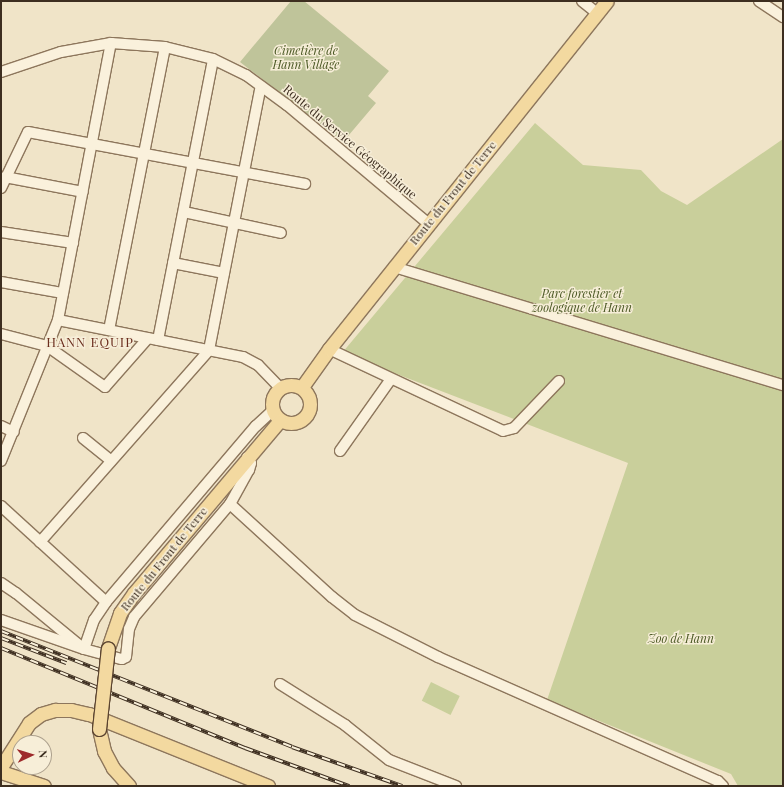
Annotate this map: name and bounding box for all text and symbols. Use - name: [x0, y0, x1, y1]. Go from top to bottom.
- park label: Cimetière de Hann Village: [273, 44, 339, 72]
- street label: Route du Service Géographique: [280, 82, 420, 202]
- street label: Route du Front de Terre: [406, 138, 500, 248]
- park label: Parc forestier et zoologique de Hann: [532, 287, 632, 315]
- district label: HANN EQUIP: [46, 334, 134, 350]
- street label: Route du Front de Terre: [117, 504, 211, 614]
- park label: Zoo de Hann: [648, 632, 714, 646]
- north arrow: [12, 735, 52, 775]
- text: N: [36, 750, 51, 759]

